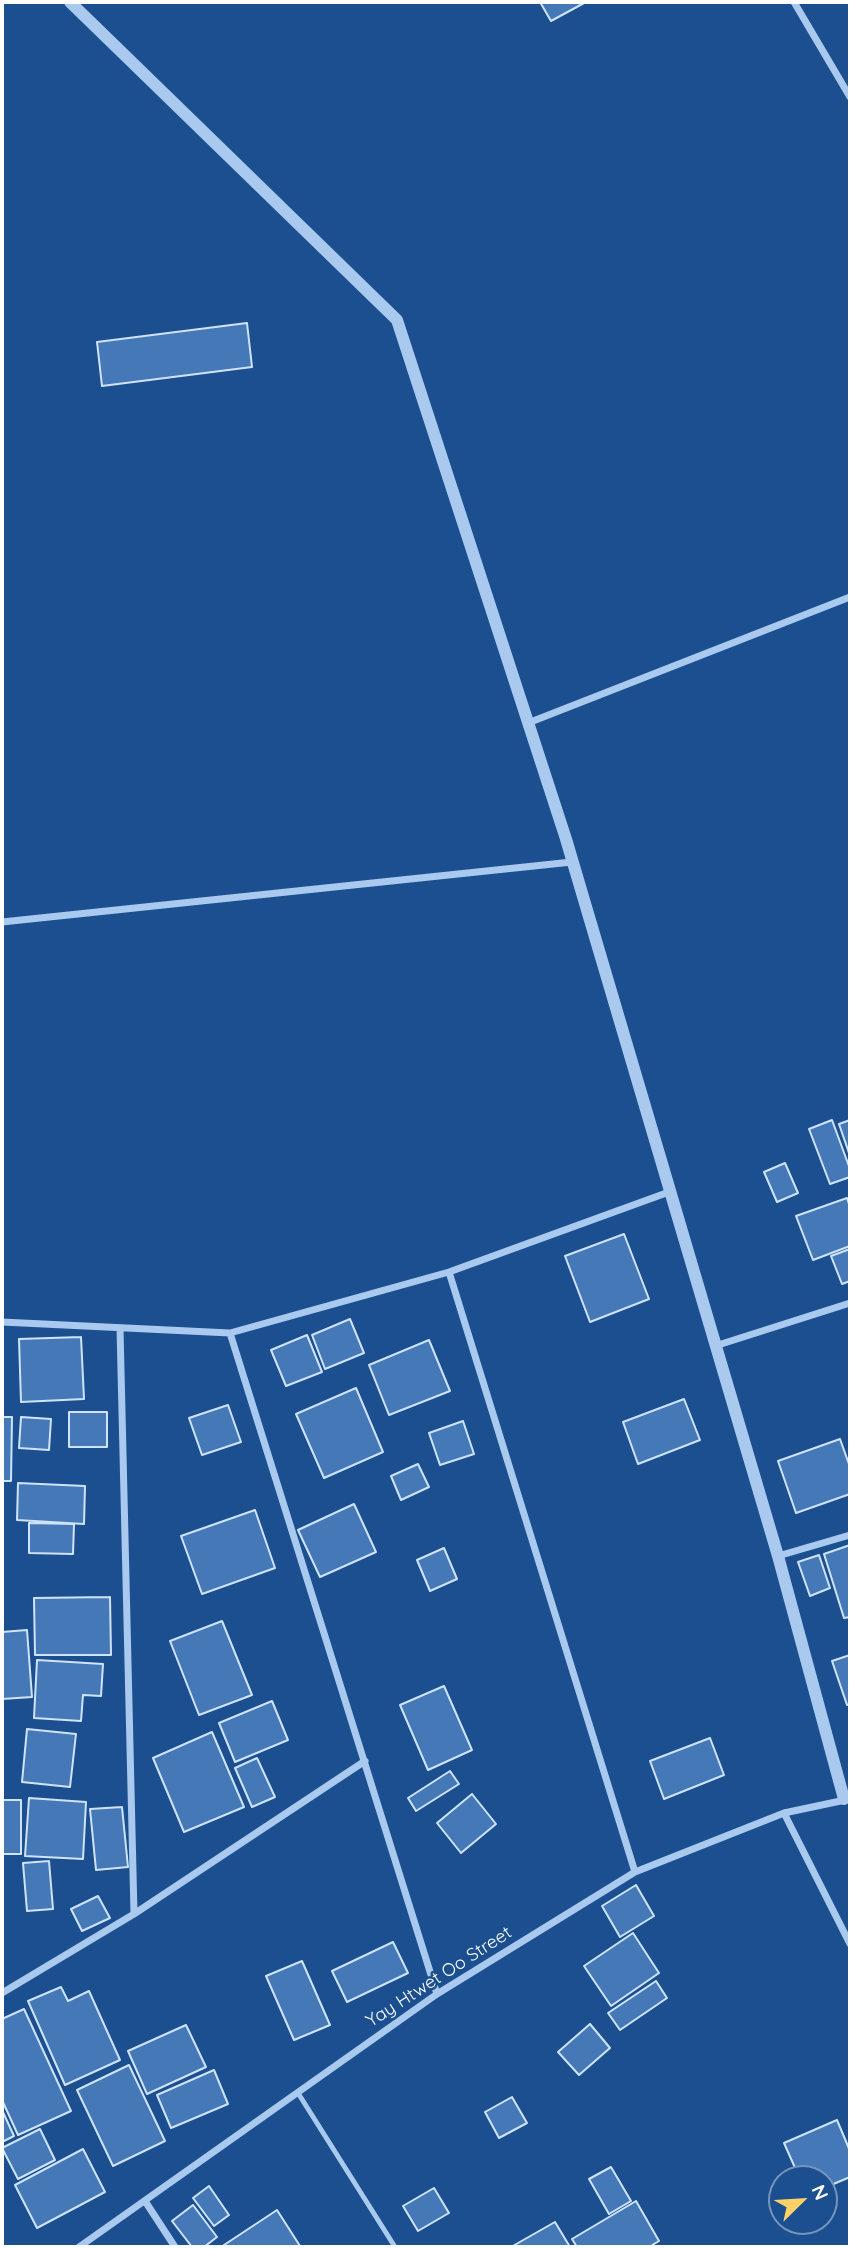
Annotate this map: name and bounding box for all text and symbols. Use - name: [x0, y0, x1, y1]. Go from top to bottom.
- street label: Yay Htwet Oo Street: [362, 1922, 516, 2032]
- north arrow: [768, 2165, 838, 2235]
- text: N: [807, 2181, 834, 2204]

